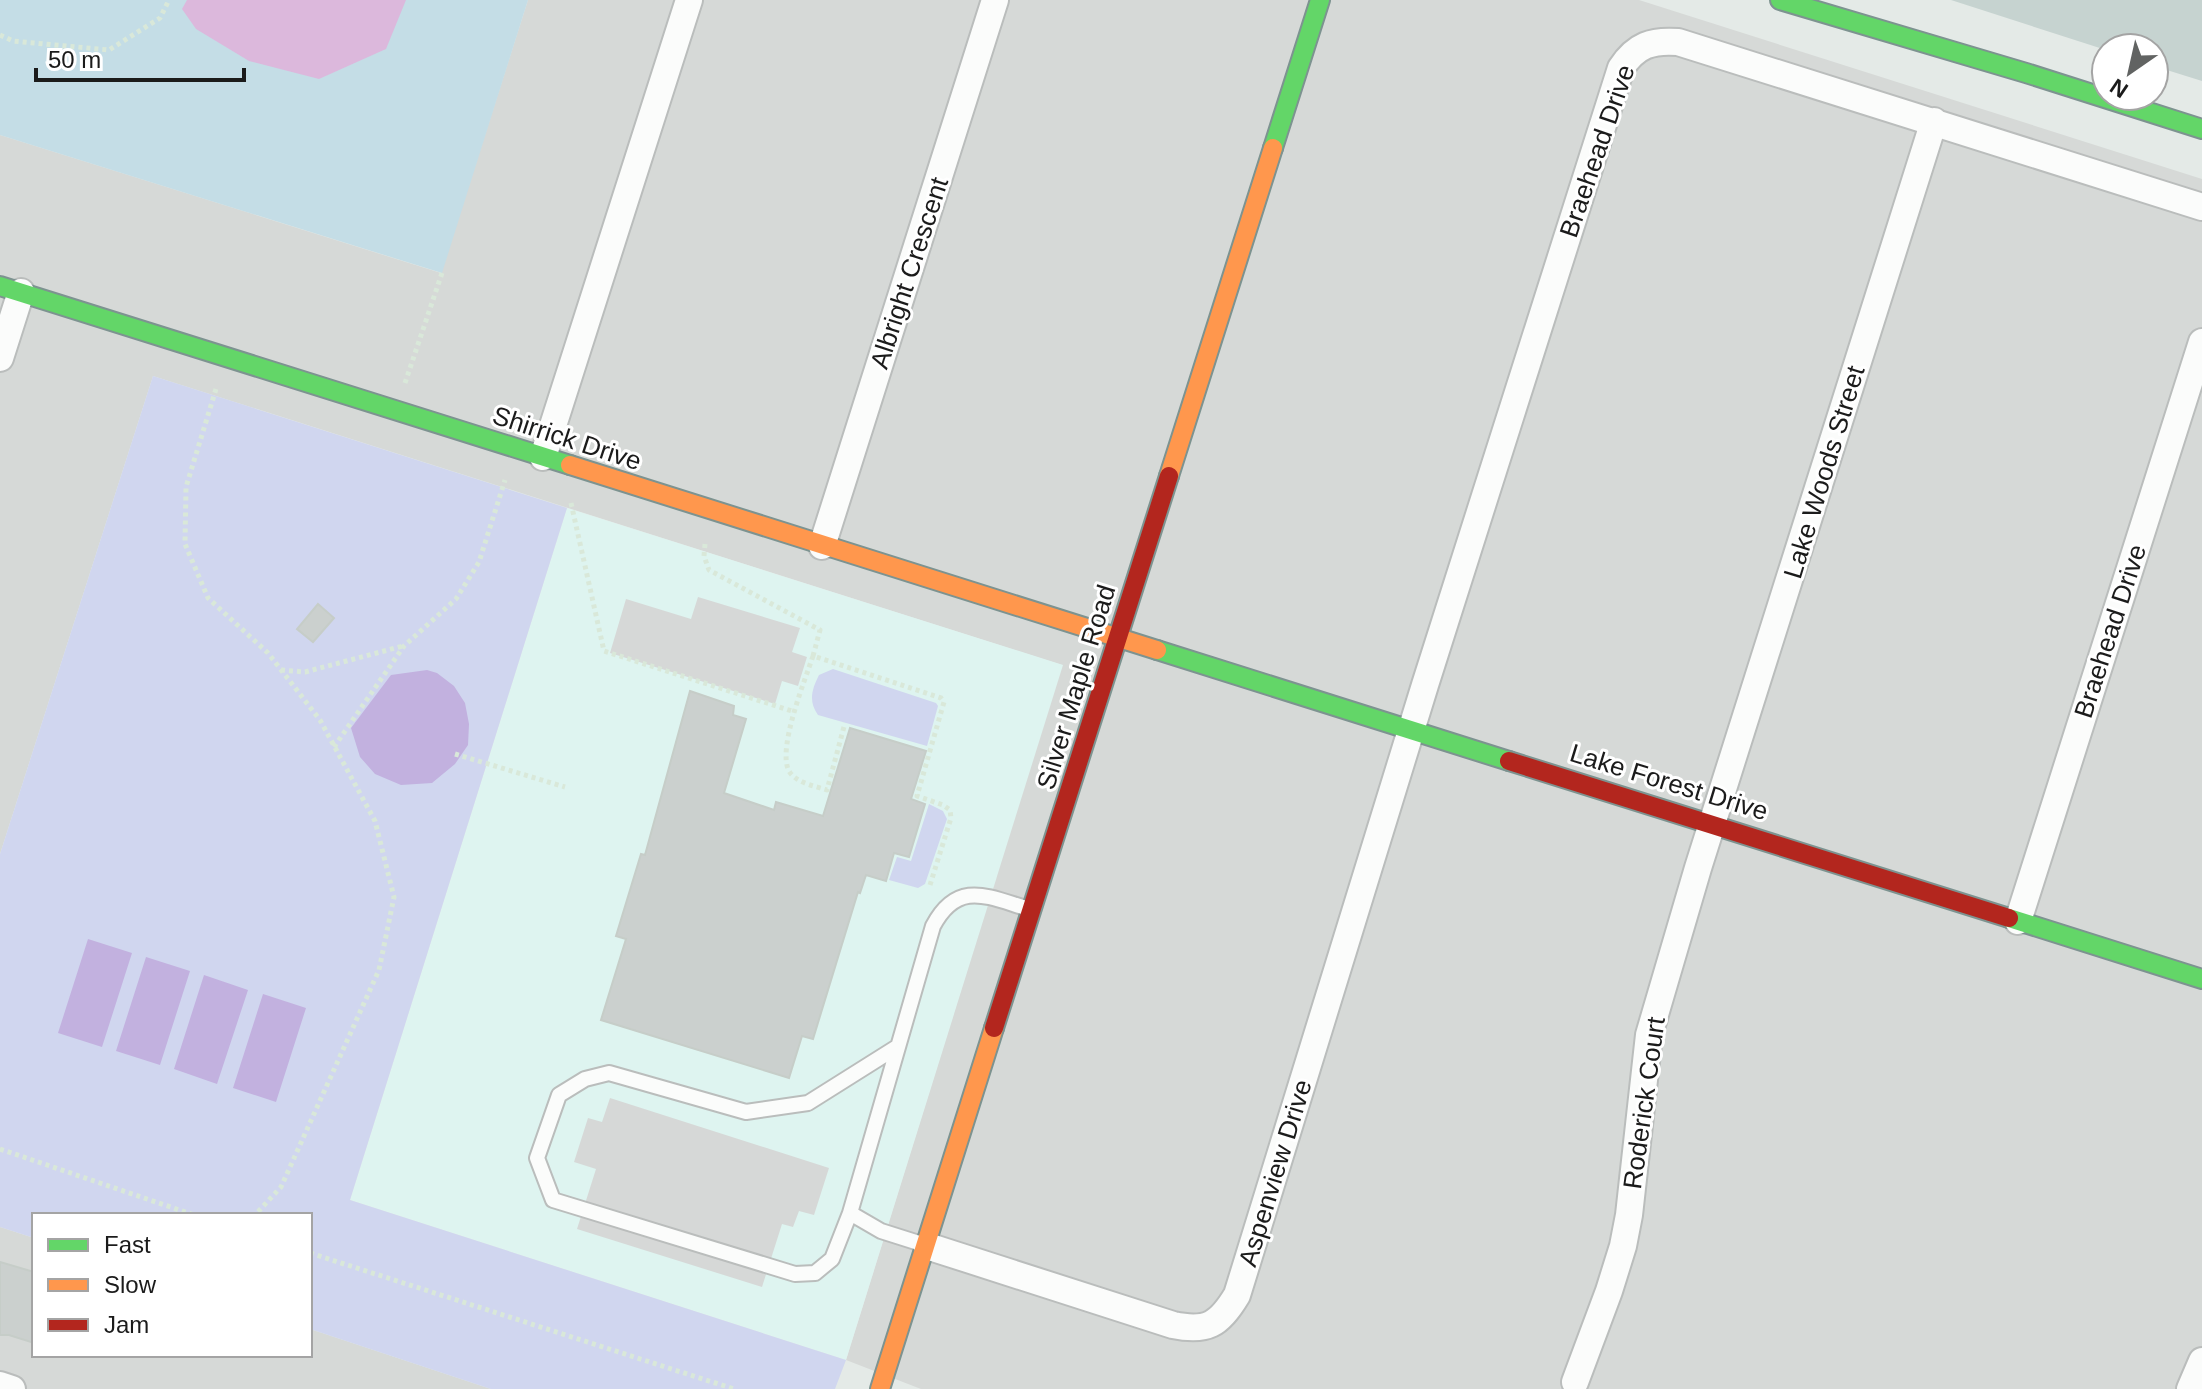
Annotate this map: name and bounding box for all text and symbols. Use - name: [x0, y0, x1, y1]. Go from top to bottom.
- scale bar: [36, 32, 244, 82]
- north arrow: [2090, 32, 2170, 112]
- text: 50 m: [48, 46, 101, 73]
- street label: Braehead Drive: [1553, 61, 1641, 241]
- text: N: [2106, 73, 2133, 103]
- street label: Albright Crescent: [864, 173, 954, 372]
- street label: Lake Woods Street: [1777, 361, 1871, 582]
- street label: Shirrick Drive: [489, 400, 645, 476]
- street label: Braehead Drive: [2068, 540, 2152, 722]
- street label: Silver Maple Road: [1031, 581, 1121, 793]
- street label: Lake Forest Drive: [1567, 738, 1771, 826]
- street label: Roderick Court: [1617, 1014, 1671, 1191]
- street label: Aspenview Drive: [1232, 1076, 1318, 1270]
- legend: [32, 1213, 312, 1357]
- text: Fast: [104, 1231, 151, 1258]
- text: Slow: [104, 1271, 157, 1298]
- text: Jam: [104, 1311, 149, 1338]

